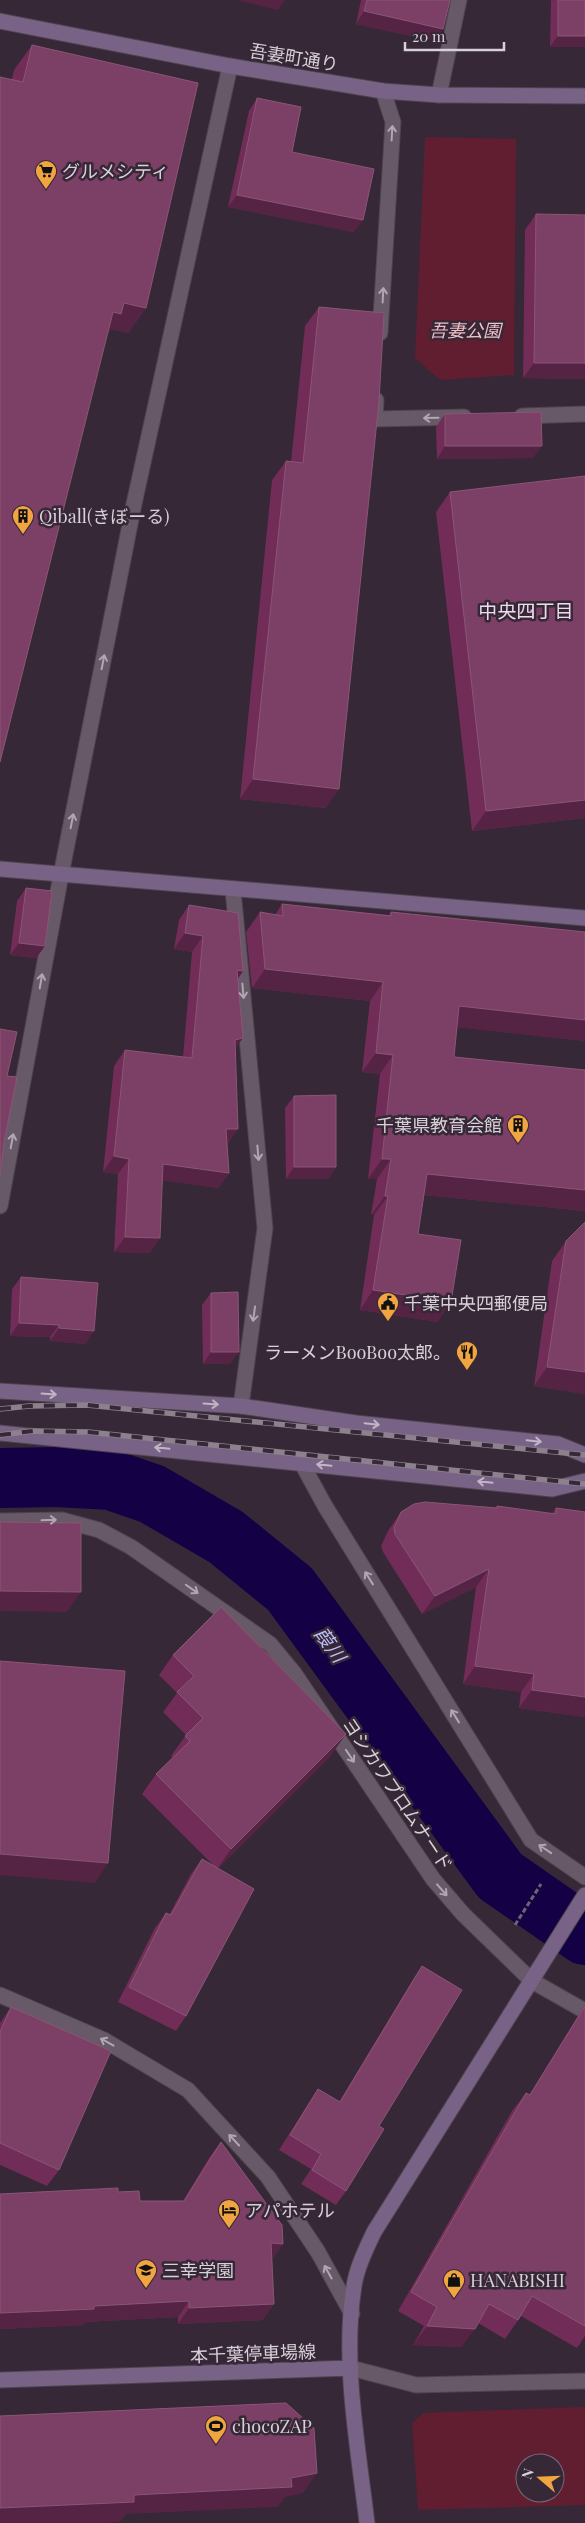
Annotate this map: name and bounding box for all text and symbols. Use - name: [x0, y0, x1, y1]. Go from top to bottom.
- scale bar: [405, 20, 504, 52]
- text: 20 m: [412, 26, 446, 46]
- street label: 吾妻町通り: [248, 38, 340, 76]
- one-way arrow: [388, 125, 397, 141]
- supermarket icon: グルメシティ: [34, 159, 58, 190]
- place label: グルメシティ: [62, 159, 169, 183]
- one-way arrow: [378, 288, 387, 304]
- park label: 吾妻公園: [429, 318, 504, 342]
- one-way arrow: [424, 413, 440, 423]
- building icon: Qiball(きぼーる): [11, 504, 35, 535]
- place label: Qiball(きぼーる): [39, 504, 170, 528]
- district label: 中央四丁目: [478, 597, 574, 623]
- one-way arrow: [99, 654, 108, 670]
- one-way arrow: [67, 813, 77, 829]
- one-way arrow: [37, 973, 47, 989]
- one-way arrow: [238, 983, 248, 999]
- place label: 千葉県教育会館: [376, 1113, 502, 1137]
- building icon: 千葉県教育会館: [506, 1113, 530, 1144]
- one-way arrow: [8, 1133, 17, 1149]
- one-way arrow: [253, 1144, 263, 1160]
- public building icon: 千葉中央四郵便局: [376, 1291, 400, 1322]
- place label: 千葉中央四郵便局: [404, 1291, 548, 1315]
- one-way arrow: [248, 1306, 258, 1322]
- place label: ラーメンBooBoo太郎。: [264, 1340, 451, 1364]
- restaurant icon: ラーメンBooBoo太郎。: [455, 1340, 479, 1371]
- one-way arrow: [40, 1389, 56, 1398]
- one-way arrow: [203, 1400, 219, 1409]
- one-way arrow: [364, 1420, 380, 1429]
- one-way arrow: [525, 1436, 541, 1446]
- one-way arrow: [154, 1443, 170, 1453]
- one-way arrow: [316, 1460, 332, 1470]
- one-way arrow: [477, 1477, 493, 1487]
- one-way arrow: [40, 1515, 56, 1525]
- one-way arrow: [364, 1571, 374, 1585]
- one-way arrow: [185, 1584, 199, 1594]
- water label: 葭川: [309, 1621, 354, 1669]
- one-way arrow: [449, 1709, 460, 1723]
- street label: ヨシカワプロムナード: [338, 1713, 458, 1875]
- one-way arrow: [344, 1749, 355, 1763]
- one-way arrow: [538, 1844, 552, 1855]
- one-way arrow: [436, 1883, 447, 1896]
- one-way arrow: [100, 2037, 115, 2046]
- one-way arrow: [228, 2134, 240, 2146]
- hotel icon: アパホテル: [217, 2198, 241, 2229]
- place label: アパホテル: [245, 2198, 335, 2222]
- school or university icon: 三幸学園: [134, 2258, 158, 2289]
- place label: 三幸学園: [162, 2258, 234, 2282]
- one-way arrow: [323, 2265, 333, 2279]
- shop icon: HANABISHI: [442, 2268, 466, 2299]
- place label: HANABISHI: [470, 2268, 565, 2292]
- street label: 本千葉停車場線: [190, 2339, 316, 2367]
- sports icon: chocoZAP: [204, 2414, 228, 2445]
- place label: chocoZAP: [232, 2414, 312, 2438]
- north arrow: [515, 2453, 565, 2503]
- text: N: [517, 2466, 538, 2481]

